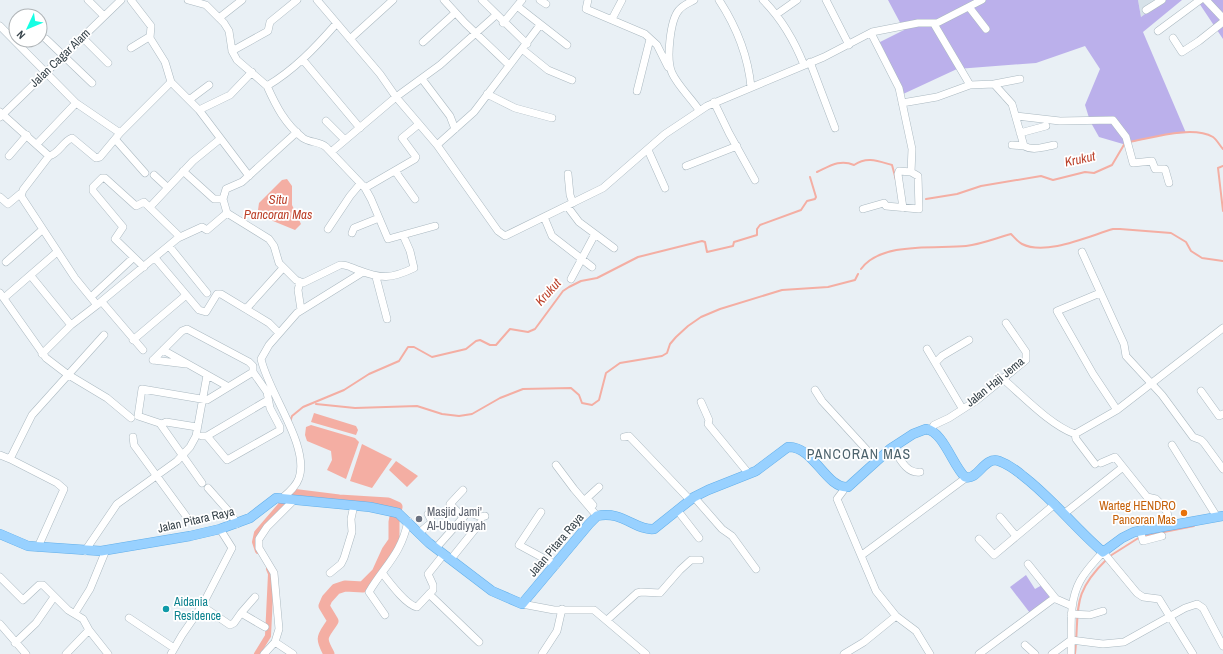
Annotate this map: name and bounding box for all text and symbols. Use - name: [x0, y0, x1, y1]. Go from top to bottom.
- north arrow: [8, 8, 48, 48]
- street label: Jalan Cagar Alam: [27, 25, 93, 91]
- text: N: [14, 28, 28, 42]
- water label: Krukut: [1063, 147, 1098, 171]
- water label: Situ Pancoran Mas: [244, 191, 312, 223]
- water label: Krukut: [531, 274, 565, 309]
- street label: Jalan Haji Jema: [963, 353, 1028, 410]
- district label: PANCORAN MAS: [807, 445, 911, 463]
- place label: Warteg HENDRO Pancoran Mas: [1099, 498, 1176, 528]
- street label: Jalan Pitara Raya: [156, 503, 236, 537]
- place label: Masjid Jami' Al-Ubudiyyah: [426, 504, 486, 534]
- marker: Warteg HENDRO Pancoran Mas: [1179, 508, 1189, 518]
- street label: Jalan Pitara Raya: [525, 509, 588, 580]
- marker: Masjid Jami' Al-Ubudiyyah: [414, 514, 424, 524]
- place label: Aidania Residence: [173, 594, 221, 624]
- marker: Aidania Residence: [161, 604, 171, 614]

